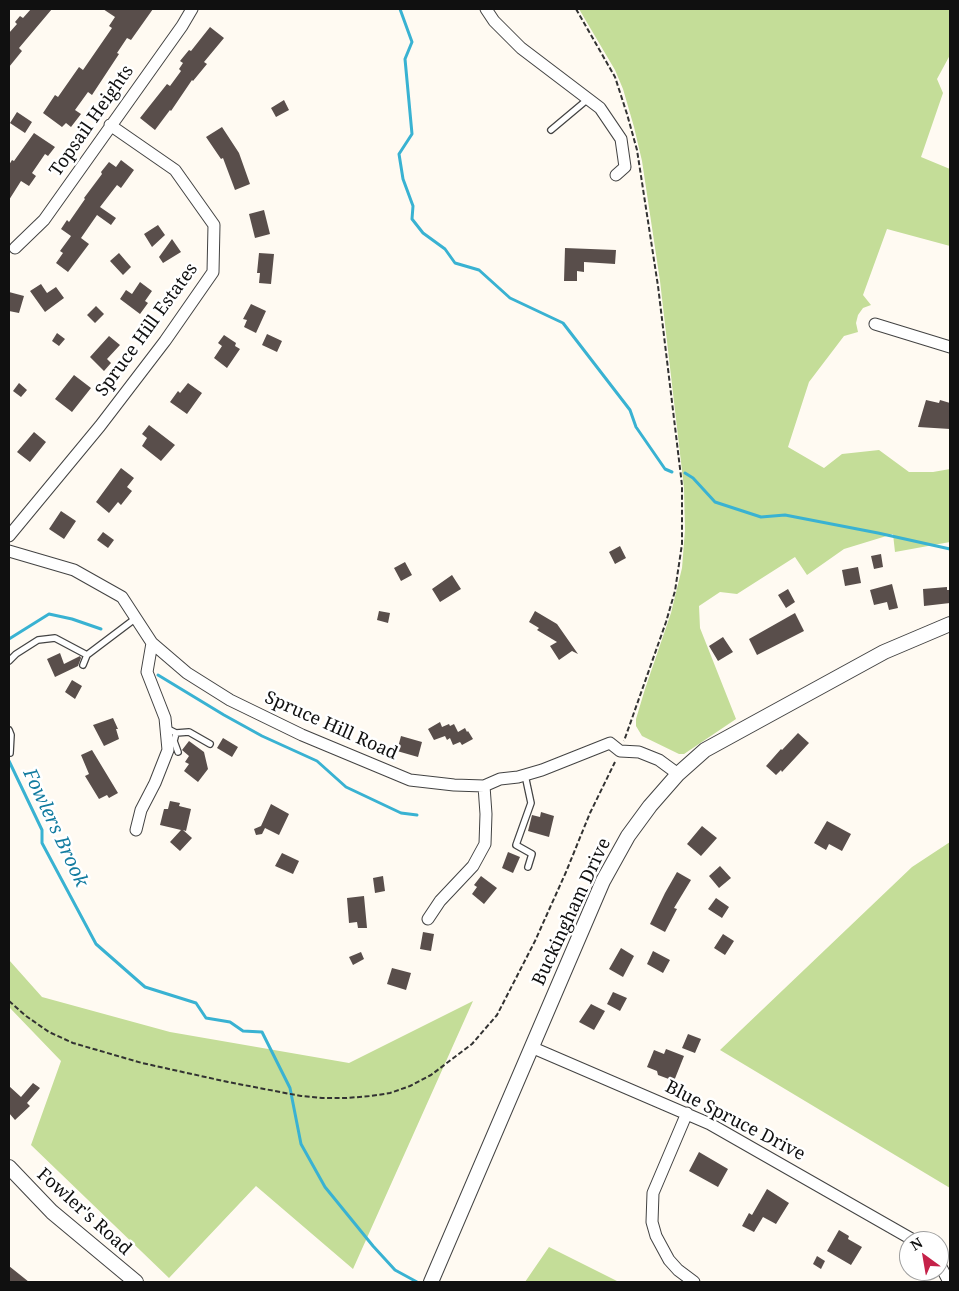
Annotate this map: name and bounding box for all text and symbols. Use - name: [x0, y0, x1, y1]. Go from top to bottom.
- street label: Topsail Heights: [46, 61, 138, 181]
- street label: Spruce Hill Estates: [91, 259, 203, 401]
- street label: Spruce Hill Road: [261, 687, 401, 765]
- water label: Fowlers Brook: [18, 765, 92, 891]
- street label: Buckingham Drive: [528, 835, 616, 989]
- street label: Blue Spruce Drive: [661, 1076, 809, 1166]
- street label: Fowler's Road: [32, 1164, 136, 1260]
- north arrow: [899, 1231, 949, 1281]
- text: N: [907, 1233, 926, 1255]

